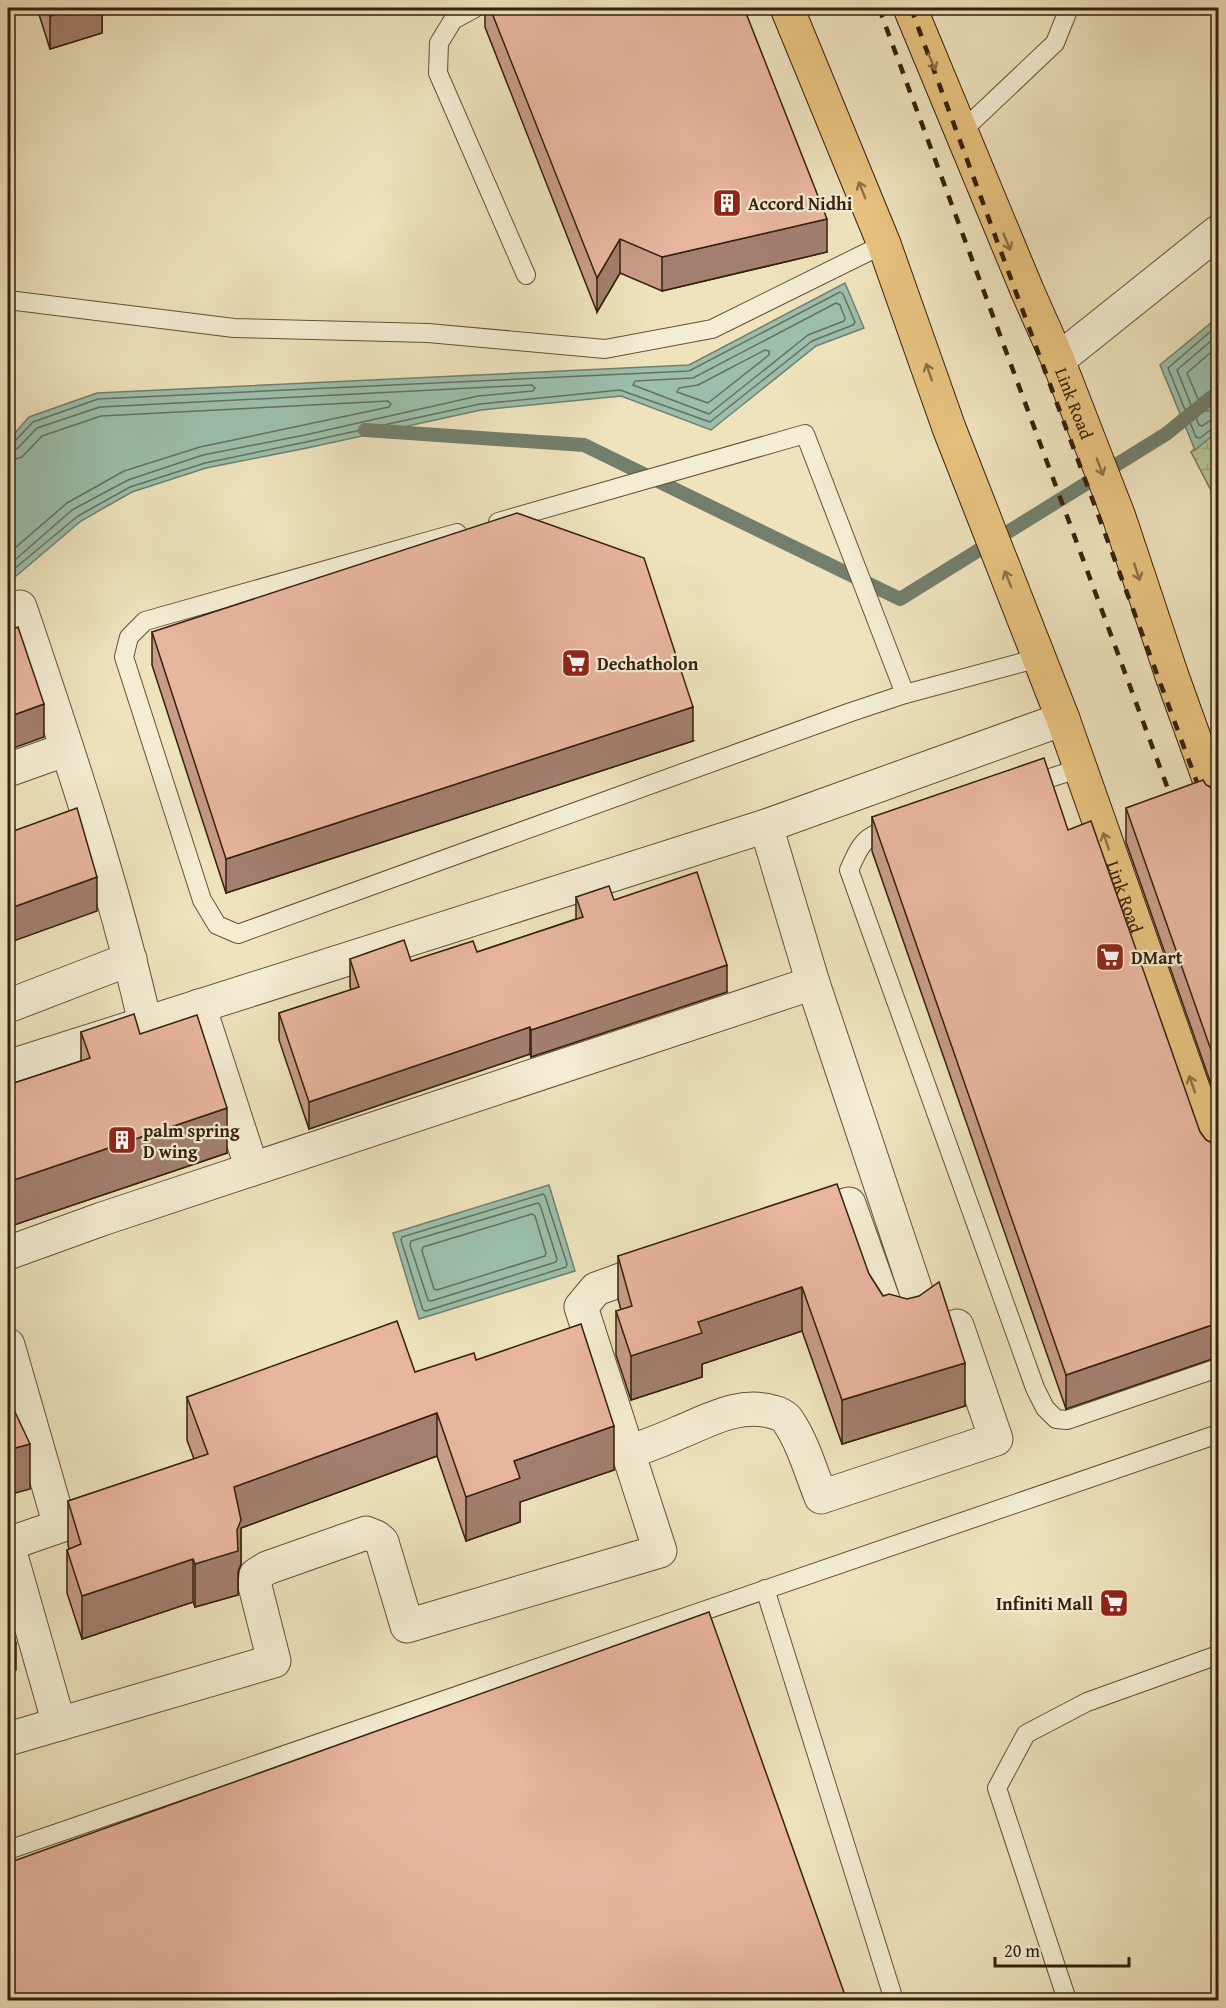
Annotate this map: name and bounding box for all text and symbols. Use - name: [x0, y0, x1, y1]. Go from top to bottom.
- one-way arrow: [927, 52, 938, 70]
- one-way arrow: [856, 181, 867, 199]
- building icon: Accord Nidhi: [711, 187, 743, 219]
- place label: Accord Nidhi: [748, 190, 853, 217]
- one-way arrow: [1002, 232, 1013, 250]
- street label: Link Road: [1049, 363, 1101, 443]
- one-way arrow: [923, 364, 934, 382]
- one-way arrow: [1095, 457, 1106, 476]
- one-way arrow: [1133, 562, 1144, 581]
- one-way arrow: [1002, 570, 1013, 589]
- supermarket icon: Dechatholon: [560, 647, 592, 679]
- place label: Dechatholon: [597, 650, 699, 677]
- one-way arrow: [1100, 832, 1111, 851]
- street label: Link Road: [1100, 857, 1151, 937]
- supermarket icon: DMart: [1094, 941, 1126, 973]
- place label: DMart: [1131, 944, 1183, 971]
- one-way arrow: [1186, 1075, 1197, 1094]
- place label: palm spring D wing: [143, 1117, 240, 1165]
- building icon: palm spring D wing: [106, 1124, 138, 1156]
- supermarket icon: Infiniti Mall: [1098, 1587, 1130, 1619]
- place label: Infiniti Mall: [996, 1590, 1093, 1617]
- scale bar: [995, 1930, 1128, 1968]
- text: 20 m: [1004, 1937, 1040, 1964]

